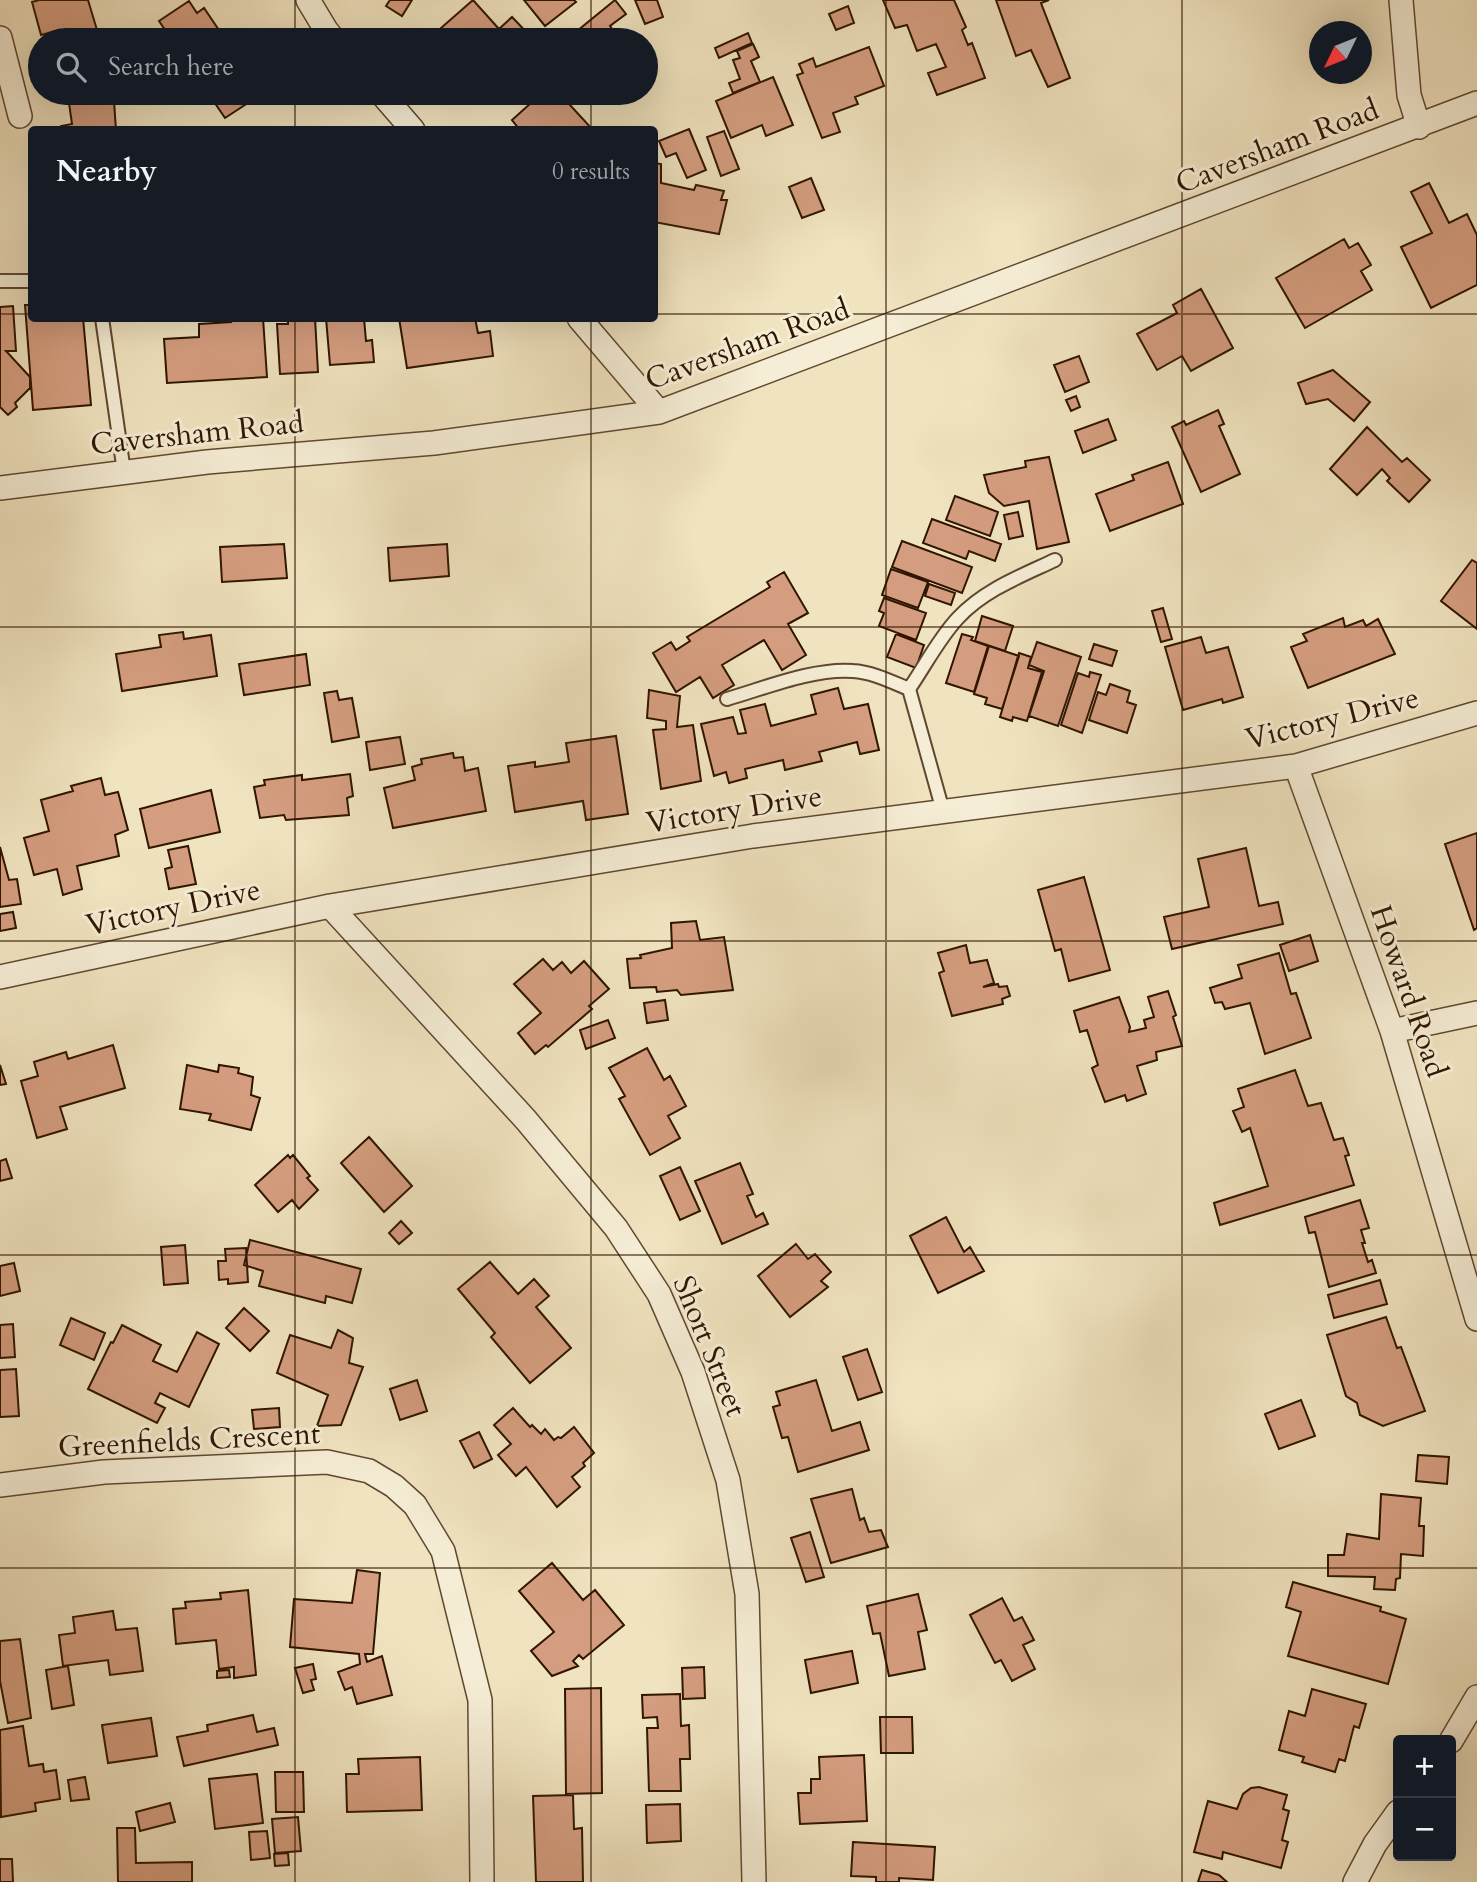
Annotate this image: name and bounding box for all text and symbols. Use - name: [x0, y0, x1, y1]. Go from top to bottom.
- north arrow: [1309, 21, 1372, 84]
- search box: [28, 28, 658, 105]
- icon: search: [52, 48, 90, 86]
- text: Search here: [108, 49, 234, 84]
- street label: Caversham Road: [1170, 89, 1385, 204]
- text: Nearby: [56, 151, 157, 192]
- text: 0 results: [552, 156, 630, 187]
- street label: Caversham Road: [639, 289, 855, 400]
- street label: Caversham Road: [88, 402, 306, 465]
- street label: Victory Drive: [1241, 677, 1423, 760]
- street label: Victory Drive: [643, 775, 825, 844]
- street label: Victory Drive: [82, 869, 264, 946]
- street label: Howard Road: [1360, 900, 1457, 1083]
- street label: Short Street: [663, 1270, 757, 1423]
- street label: Greenfields Crescent: [57, 1413, 322, 1468]
- map controls: [1393, 1735, 1456, 1861]
- button: +: [1393, 1735, 1456, 1798]
- button: −: [1393, 1798, 1456, 1861]

